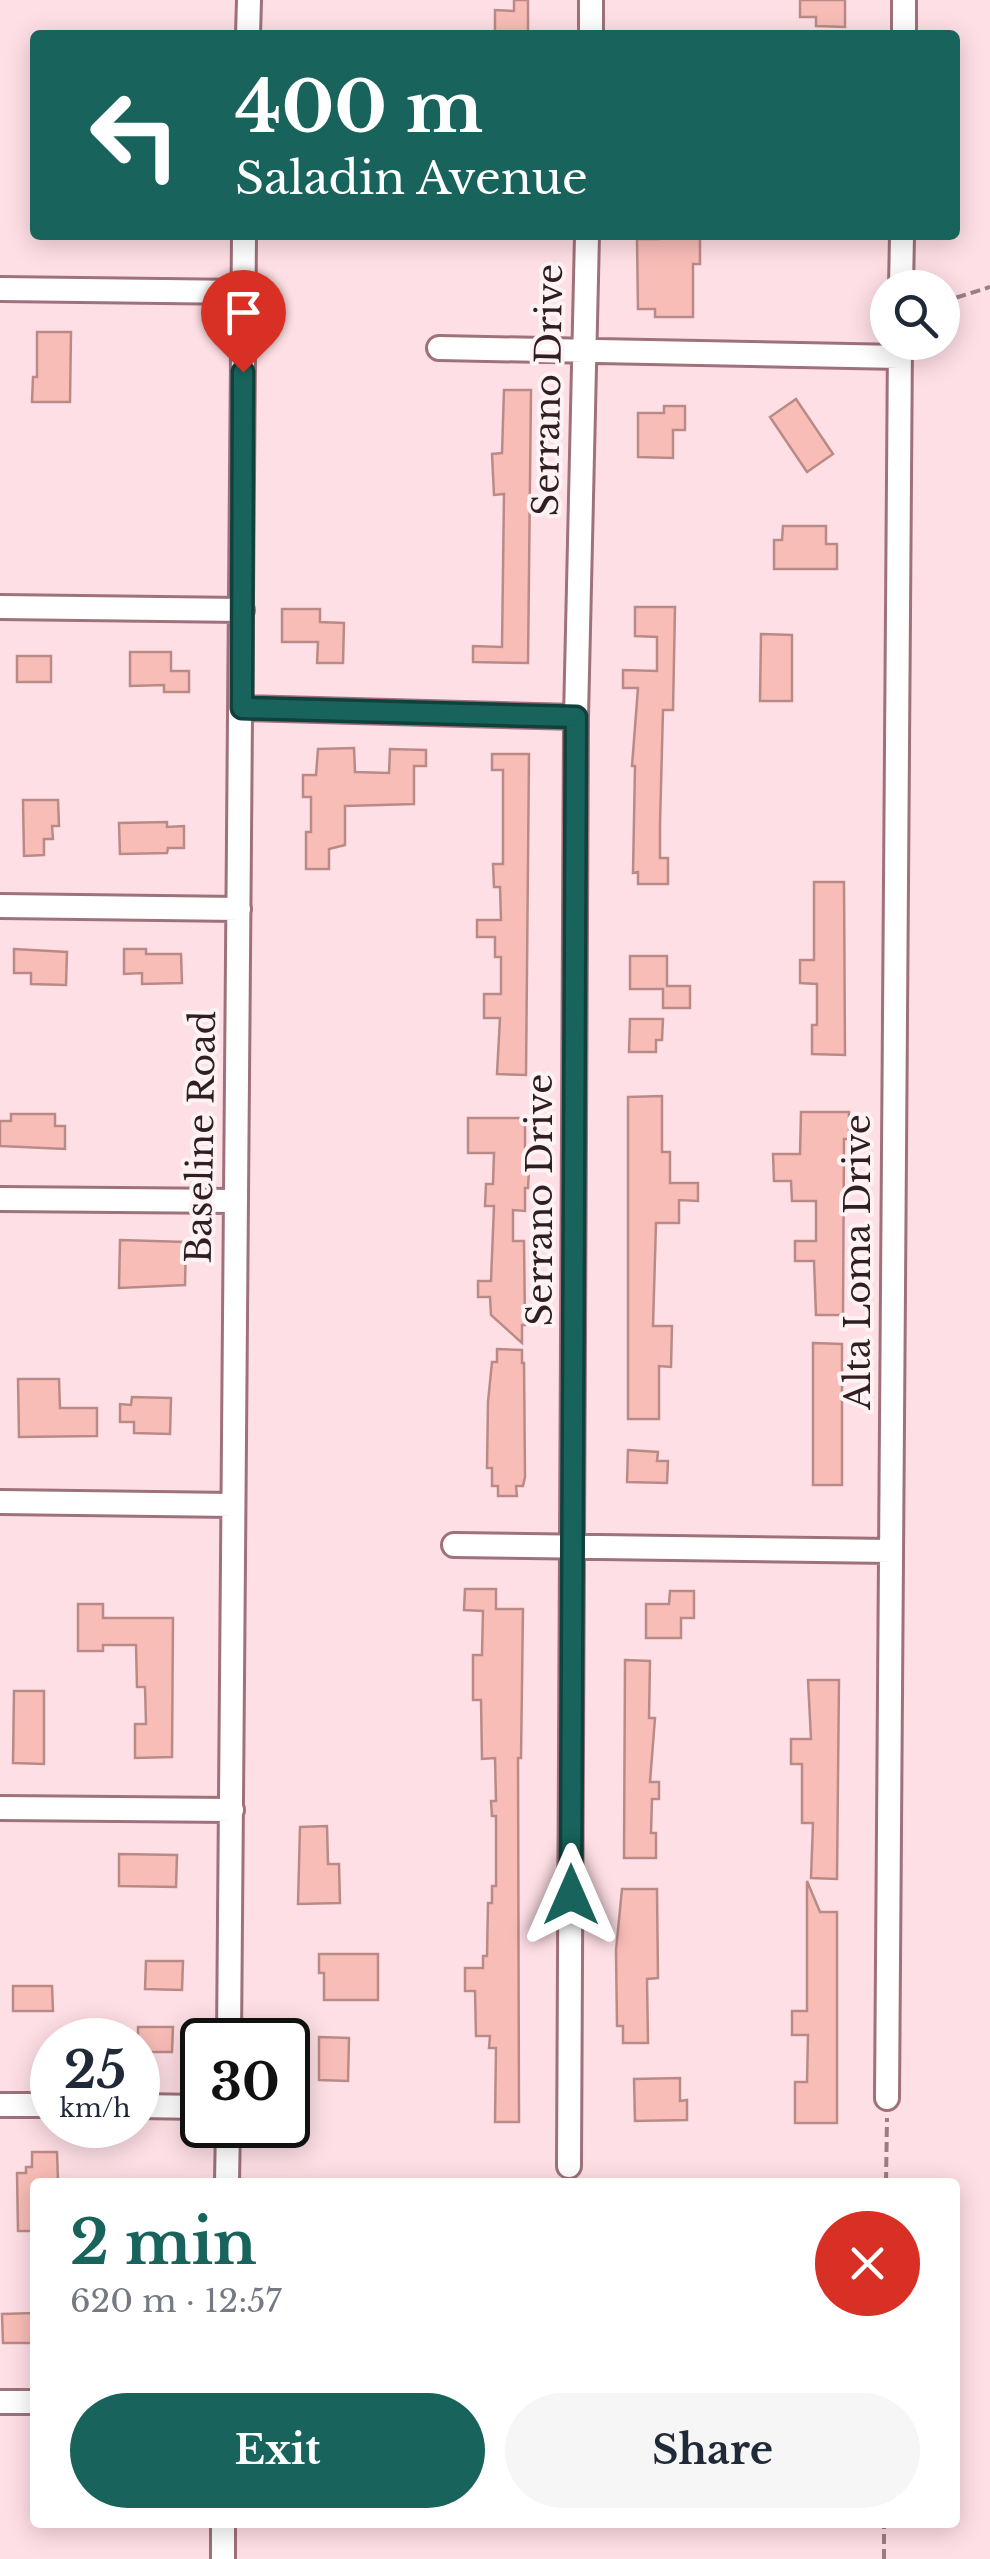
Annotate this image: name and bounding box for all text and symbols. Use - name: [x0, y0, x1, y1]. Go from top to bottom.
- text: 400 m: [235, 64, 483, 151]
- icon: left: [70, 70, 200, 200]
- text: Saladin Avenue: [235, 150, 588, 206]
- street label: Serrano Drive: [524, 263, 571, 517]
- pin: [201, 270, 286, 373]
- map controls: [870, 270, 960, 360]
- button: search: [870, 270, 960, 360]
- icon: arrive: [216, 285, 271, 340]
- street label: Baseline Road: [177, 1010, 224, 1264]
- street label: Serrano Drive: [518, 1074, 561, 1326]
- street label: Alta Loma Drive: [836, 1114, 879, 1411]
- position arrow: [519, 1843, 623, 1947]
- speed limit sign: 30: [180, 2018, 310, 2148]
- text: 25: [64, 2039, 126, 2102]
- text: km/h: [60, 2093, 130, 2124]
- text: 2 min: [70, 2206, 257, 2280]
- button: close: [815, 2211, 920, 2316]
- text: 620 m · 12:57: [70, 2281, 282, 2321]
- button: Exit: [70, 2393, 485, 2508]
- button: Share: [505, 2393, 920, 2508]

